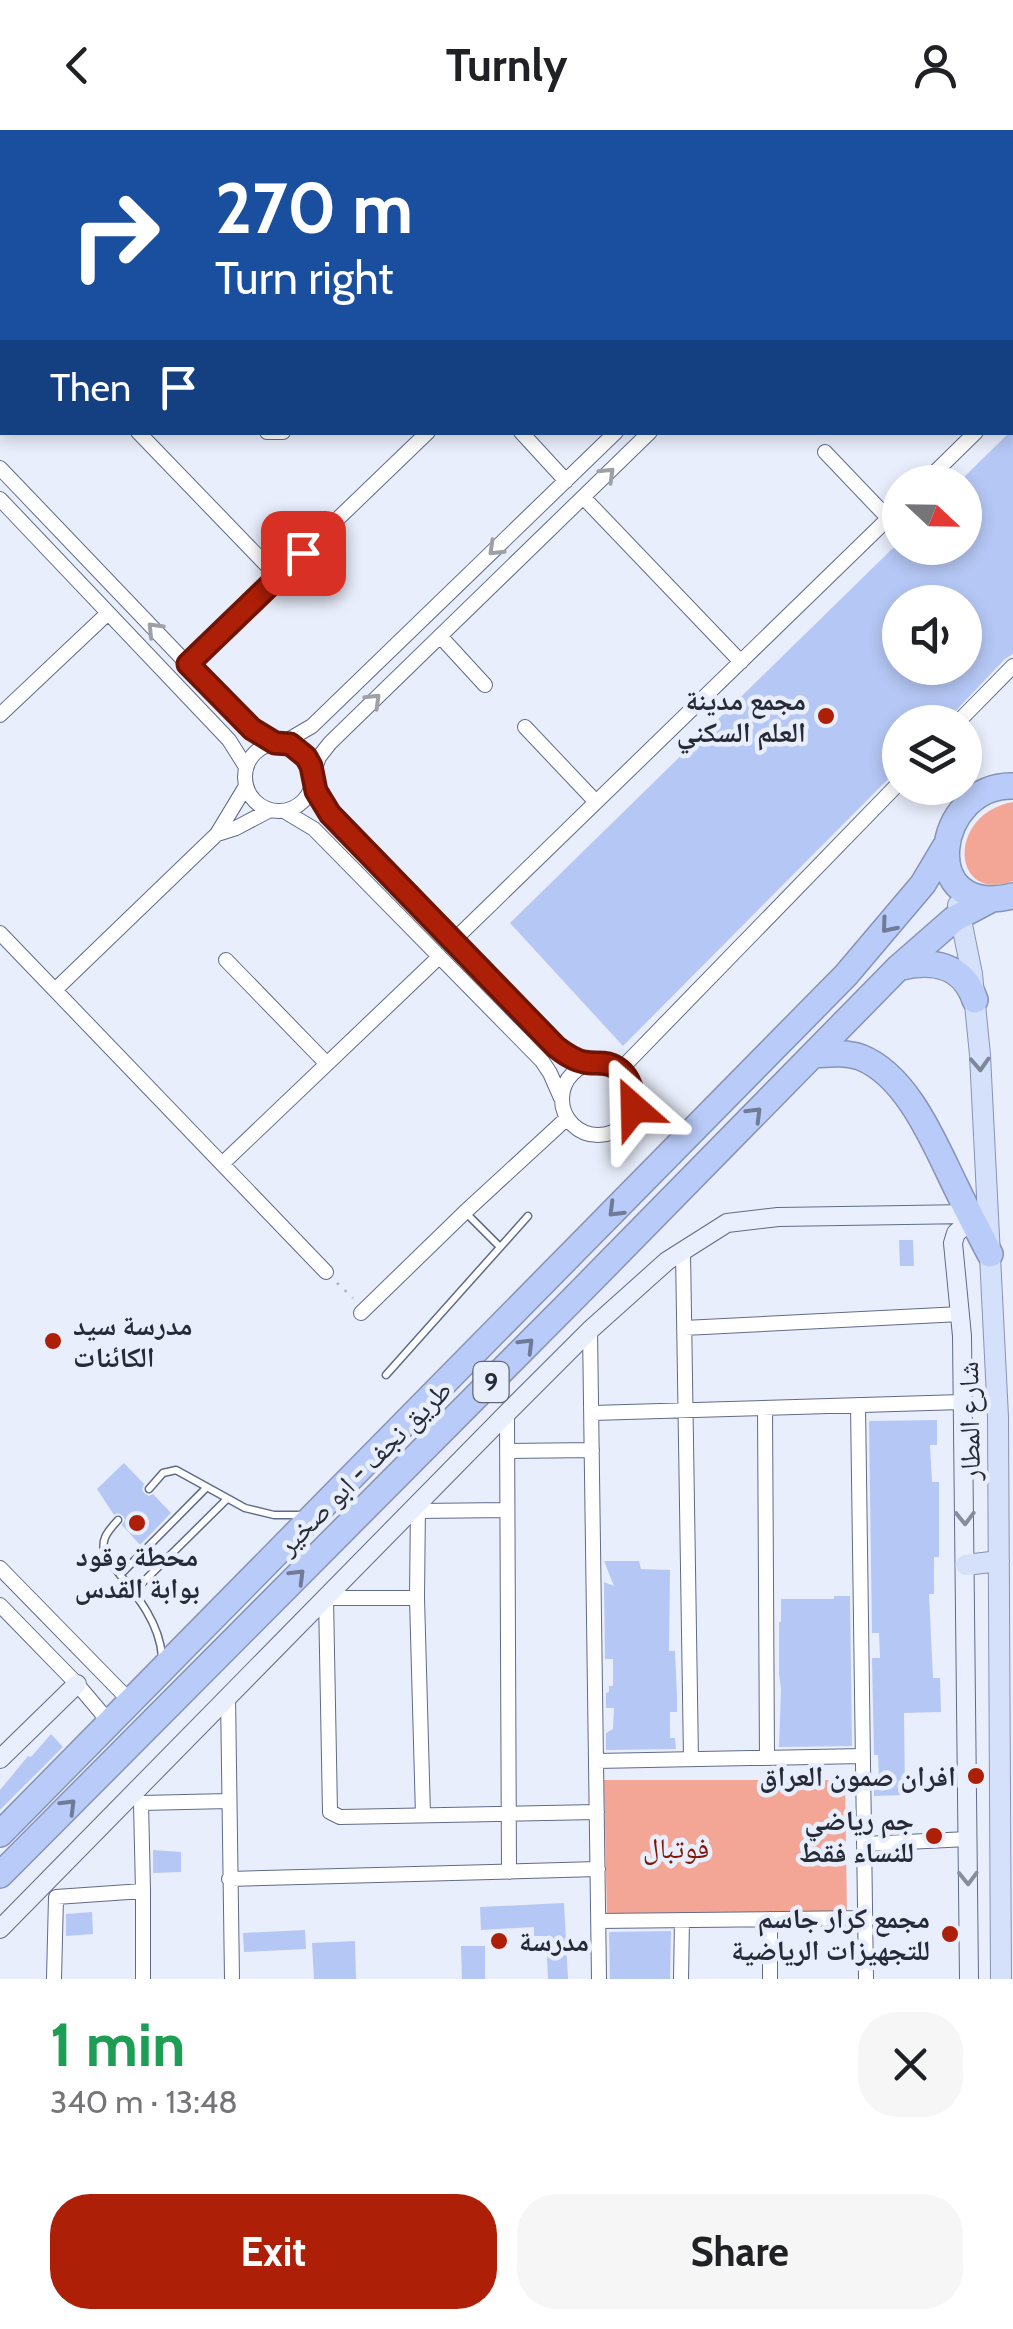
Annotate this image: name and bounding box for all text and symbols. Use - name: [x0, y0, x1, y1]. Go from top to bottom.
- icon: back: [50, 38, 105, 93]
- text: Turnly: [446, 38, 567, 92]
- icon: person: [908, 38, 963, 93]
- text: 270 m: [215, 165, 413, 251]
- icon: right: [50, 170, 180, 300]
- text: Turn right: [215, 251, 394, 305]
- icon: arrive: [151, 360, 206, 415]
- text: Then: [50, 364, 131, 411]
- north arrow: [882, 465, 982, 565]
- map controls: [882, 465, 982, 805]
- one-way arrow: [596, 468, 614, 486]
- pin: [261, 511, 346, 596]
- icon: arrive: [276, 526, 331, 581]
- one-way arrow: [489, 537, 507, 555]
- button: sound: [882, 585, 982, 685]
- one-way arrow: [147, 622, 165, 640]
- place label: مجمع مدينة العلم السكني: [677, 683, 806, 755]
- one-way arrow: [362, 694, 381, 712]
- marker: مجمع مدينة العلم السكني: [815, 705, 837, 727]
- button: layers: [882, 705, 982, 805]
- one-way arrow: [882, 914, 900, 933]
- position arrow: [582, 1056, 686, 1160]
- one-way arrow: [969, 1056, 990, 1072]
- one-way arrow: [744, 1108, 762, 1126]
- one-way arrow: [608, 1199, 626, 1217]
- place label: مدرسة سيد الكائنات: [73, 1308, 193, 1374]
- marker: مدرسة سيد الكائنات: [42, 1330, 64, 1352]
- one-way arrow: [515, 1339, 533, 1357]
- street label: شارع المطار: [951, 1361, 988, 1482]
- road number: 9: [474, 1362, 508, 1402]
- street label: طريق نجف - ابو صخير: [269, 1373, 459, 1563]
- one-way arrow: [954, 1511, 975, 1526]
- marker: محطة وقود بوابة القدس: [126, 1512, 148, 1534]
- place label: محطة وقود بوابة القدس: [74, 1539, 200, 1605]
- one-way arrow: [286, 1569, 304, 1587]
- place label: افران صمون العراق: [759, 1759, 956, 1793]
- marker: افران صمون العراق: [965, 1765, 987, 1787]
- one-way arrow: [57, 1800, 75, 1818]
- place label: جم رياضي للنساء فقط: [799, 1803, 914, 1869]
- marker: جم رياضي للنساء فقط: [923, 1825, 945, 1847]
- park label: فوتبال: [643, 1831, 709, 1865]
- one-way arrow: [958, 1870, 979, 1886]
- place label: مجمع كرار جاسم للتجهيزات الرياضية: [731, 1901, 930, 1967]
- marker: مجمع كرار جاسم للتجهيزات الرياضية: [939, 1923, 961, 1945]
- place label: مدرسة: [519, 1924, 589, 1958]
- marker: مدرسة: [488, 1930, 510, 1952]
- text: 1 min: [50, 2008, 185, 2081]
- button: close: [858, 2012, 963, 2117]
- text: 340 m · 13:48: [50, 2082, 238, 2121]
- button: Exit: [50, 2194, 497, 2309]
- button: Share: [517, 2194, 963, 2309]

